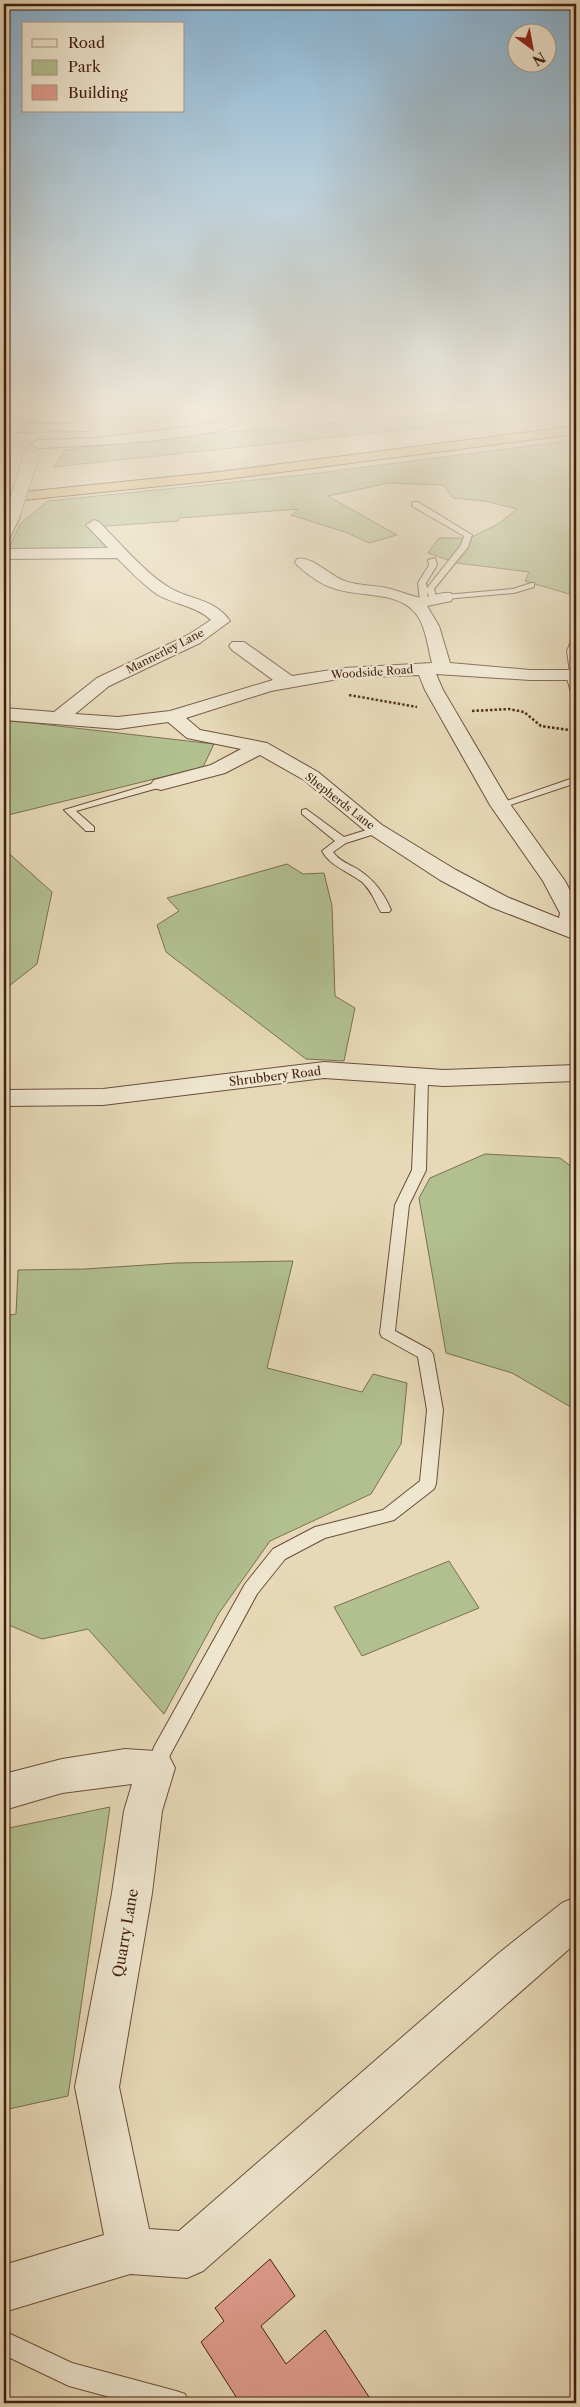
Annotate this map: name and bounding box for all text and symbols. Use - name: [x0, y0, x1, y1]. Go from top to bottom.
- legend: [22, 22, 185, 112]
- north arrow: [508, 22, 558, 72]
- text: Road: [68, 33, 105, 52]
- text: N: [529, 48, 549, 70]
- text: Park: [68, 57, 102, 76]
- text: Building: [68, 83, 128, 102]
- street label: Mannerley Lane: [124, 625, 206, 677]
- street label: Woodside Road: [329, 662, 414, 682]
- street label: Shepherds Lane: [302, 769, 378, 833]
- street label: Shrubbery Road: [228, 1063, 323, 1089]
- street label: Quarry Lane: [108, 1887, 142, 1979]

